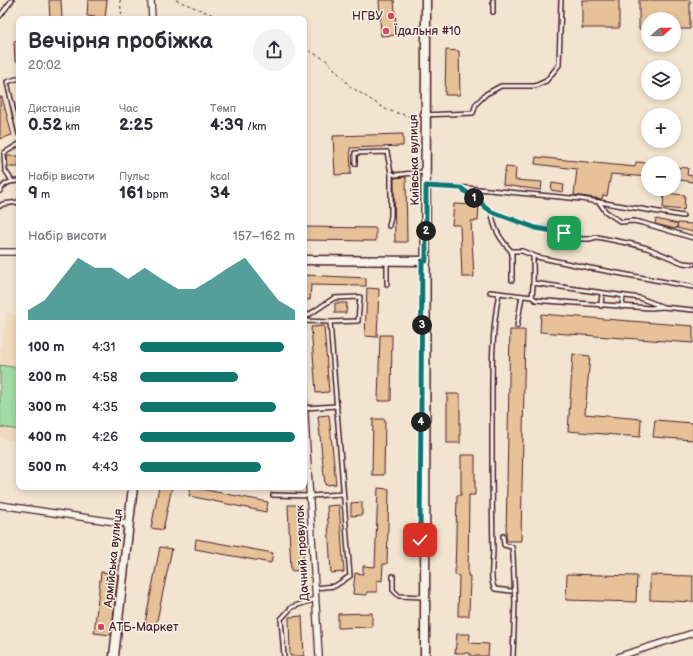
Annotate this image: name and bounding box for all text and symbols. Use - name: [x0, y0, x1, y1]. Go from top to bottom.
- place label: НГВУ: [352, 9, 383, 24]
- marker: НГВУ: [386, 11, 396, 21]
- north arrow: [641, 12, 681, 52]
- map controls: [641, 12, 681, 196]
- place label: Їдальня #10: [393, 23, 461, 39]
- marker: Їдальня #10: [381, 26, 391, 36]
- text: Вечірня пробіжка: [28, 28, 213, 55]
- button: share: [253, 29, 295, 71]
- text: 20:02: [28, 57, 61, 73]
- button: layers: [641, 60, 681, 100]
- text: Дистанція: [28, 102, 80, 115]
- text: Час: [119, 102, 138, 115]
- text: Темп: [210, 102, 236, 115]
- button: +: [641, 108, 681, 148]
- street label: Київська вулиця: [406, 114, 423, 206]
- text: 0.52: [28, 115, 62, 135]
- text: 2:25: [119, 115, 153, 135]
- text: 4:39: [210, 115, 244, 135]
- text: km: [62, 120, 80, 133]
- text: /km: [244, 120, 266, 133]
- button: −: [641, 156, 681, 196]
- text: Набір висоти: [28, 170, 95, 183]
- text: Пульс: [119, 170, 149, 183]
- text: kcal: [210, 170, 230, 183]
- text: 9: [28, 183, 38, 203]
- text: 161: [119, 183, 144, 203]
- text: 34: [210, 183, 230, 203]
- text: m: [38, 188, 50, 201]
- text: bpm: [144, 188, 168, 201]
- pin: 1: [464, 188, 484, 208]
- text: 1: [472, 191, 476, 204]
- pin: [547, 216, 581, 250]
- pin: 2: [416, 221, 436, 241]
- icon: arrive: [553, 222, 575, 244]
- text: 2: [423, 224, 429, 237]
- text: Набір висоти: [28, 228, 107, 244]
- text: 157–162 m: [233, 228, 295, 244]
- pin: 3: [412, 315, 432, 335]
- text: 3: [419, 318, 425, 331]
- text: 100 m: [28, 339, 64, 355]
- text: 4:31: [92, 339, 116, 355]
- text: 200 m: [28, 369, 66, 385]
- text: 4:58: [92, 369, 118, 385]
- text: 300 m: [28, 399, 66, 415]
- text: 4:35: [92, 399, 118, 415]
- pin: 4: [411, 412, 431, 432]
- text: 4: [418, 415, 424, 428]
- text: 400 m: [28, 429, 66, 445]
- text: 4:26: [92, 429, 118, 445]
- text: 500 m: [28, 459, 66, 475]
- text: 4:43: [92, 459, 118, 475]
- street label: Дачний провулок: [292, 504, 313, 602]
- street label: Армійська вулиця: [101, 508, 126, 609]
- pin: [403, 523, 437, 557]
- icon: check: [409, 529, 431, 551]
- place label: АТБ-Маркет: [108, 620, 179, 635]
- marker: АТБ-Маркет: [96, 622, 106, 632]

